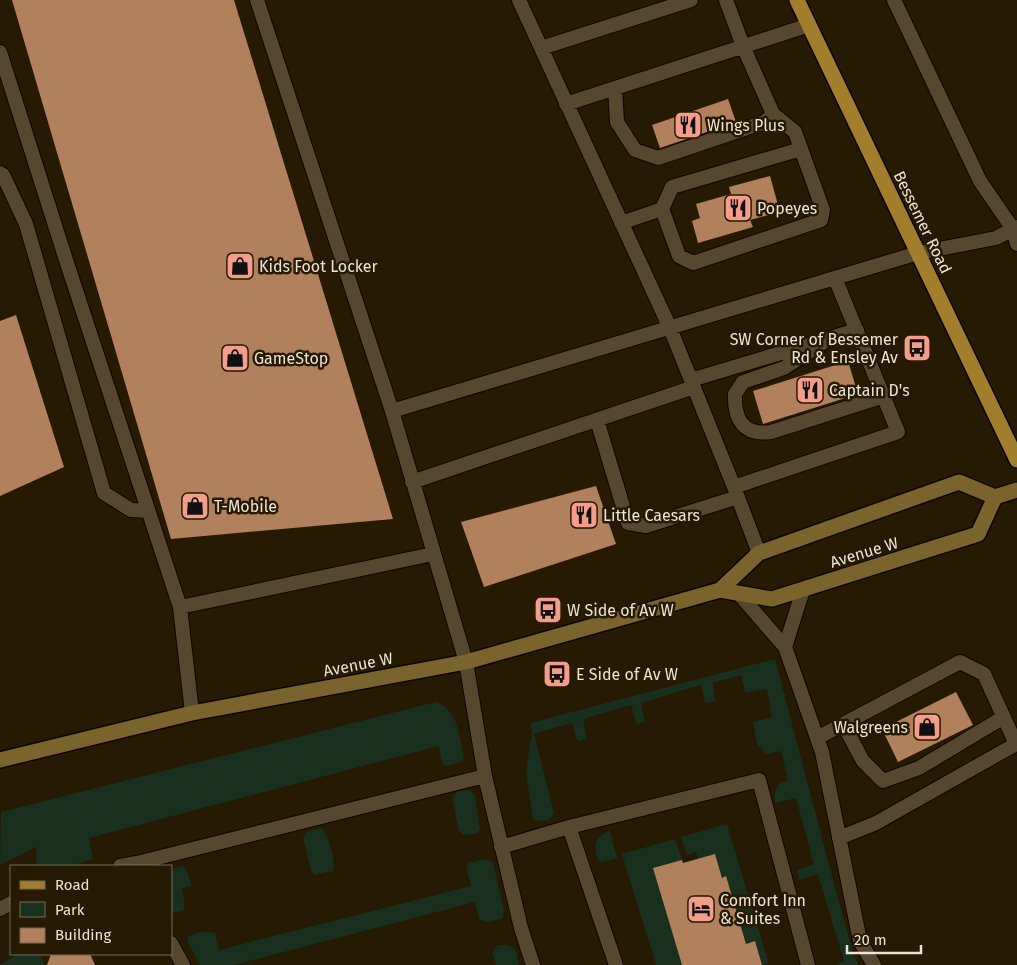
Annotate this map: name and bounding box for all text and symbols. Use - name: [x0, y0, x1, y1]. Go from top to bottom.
- restaurant icon: Wings Plus: [673, 110, 703, 140]
- place label: Wings Plus: [707, 116, 785, 135]
- street label: Bessemer Road: [890, 168, 956, 277]
- restaurant icon: Popeyes: [723, 193, 753, 223]
- place label: Popeyes: [757, 199, 817, 218]
- shop icon: Kids Foot Locker: [225, 251, 255, 281]
- place label: Kids Foot Locker: [259, 257, 379, 276]
- place label: SW Corner of Bessemer Rd & Ensley Av: [730, 330, 899, 367]
- bus stop icon: SW Corner of Bessemer Rd & Ensley Av: [902, 333, 932, 363]
- shop icon: GameStop: [220, 343, 250, 373]
- place label: GameStop: [254, 349, 328, 368]
- restaurant icon: Captain D's: [795, 375, 825, 405]
- place label: Captain D's: [829, 381, 910, 400]
- shop icon: T-Mobile: [180, 491, 210, 521]
- place label: T-Mobile: [214, 497, 277, 516]
- restaurant icon: Little Caesars: [569, 500, 599, 530]
- place label: Little Caesars: [603, 506, 700, 525]
- street label: Avenue W: [828, 533, 901, 572]
- bus stop icon: W Side of Av W: [533, 595, 563, 625]
- place label: W Side of Av W: [567, 601, 674, 620]
- street label: Avenue W: [322, 648, 395, 681]
- bus stop icon: E Side of Av W: [542, 659, 572, 689]
- place label: E Side of Av W: [576, 665, 678, 684]
- shop icon: Walgreens: [912, 712, 942, 742]
- place label: Walgreens: [834, 718, 908, 737]
- legend: [10, 865, 172, 955]
- text: Road: [55, 876, 90, 894]
- place label: Comfort Inn & Suites: [720, 891, 806, 928]
- hotel icon: Comfort Inn & Suites: [686, 894, 716, 924]
- text: Park: [55, 901, 85, 919]
- scale bar: [847, 922, 921, 954]
- text: Building: [55, 926, 111, 944]
- text: 20 m: [854, 931, 887, 949]

